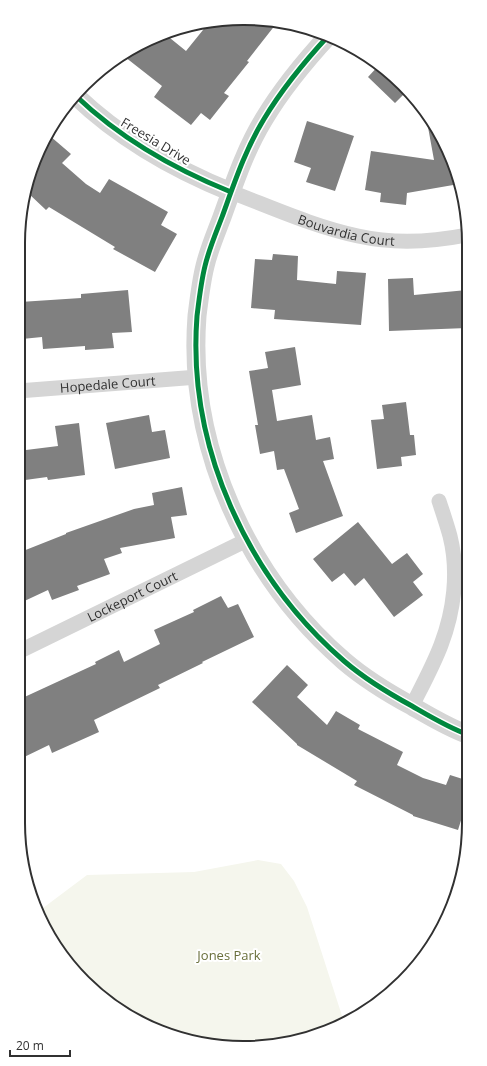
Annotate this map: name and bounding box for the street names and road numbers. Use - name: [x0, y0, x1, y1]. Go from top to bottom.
- street label: Freesia Drive: [118, 113, 194, 169]
- street label: Bouvardia Court: [295, 210, 396, 250]
- street label: Hopedale Court: [59, 371, 157, 397]
- street label: Lockeport Court: [84, 566, 180, 626]

